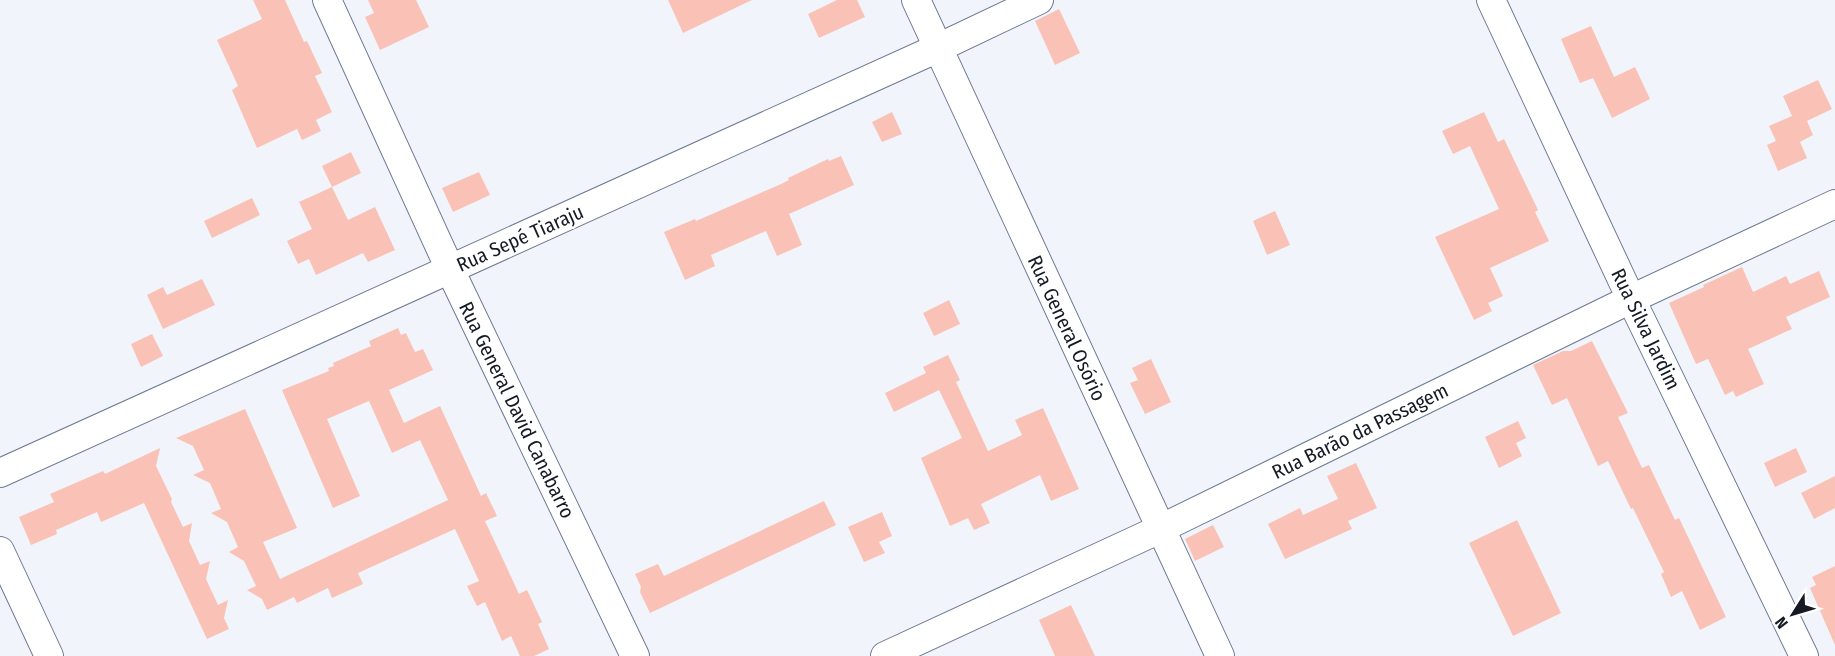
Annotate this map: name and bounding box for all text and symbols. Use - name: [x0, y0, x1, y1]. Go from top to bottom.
- street label: Rua Sepé Tiaraju: [453, 199, 587, 277]
- street label: Rua General Osório: [1023, 251, 1111, 405]
- street label: Rua Silva Jardim: [1606, 264, 1686, 394]
- street label: Rua General David Canabarro: [454, 298, 580, 522]
- street label: Rua Barão da Passagem: [1268, 378, 1452, 484]
- north arrow: [1763, 584, 1823, 644]
- text: N: [1771, 613, 1792, 632]

